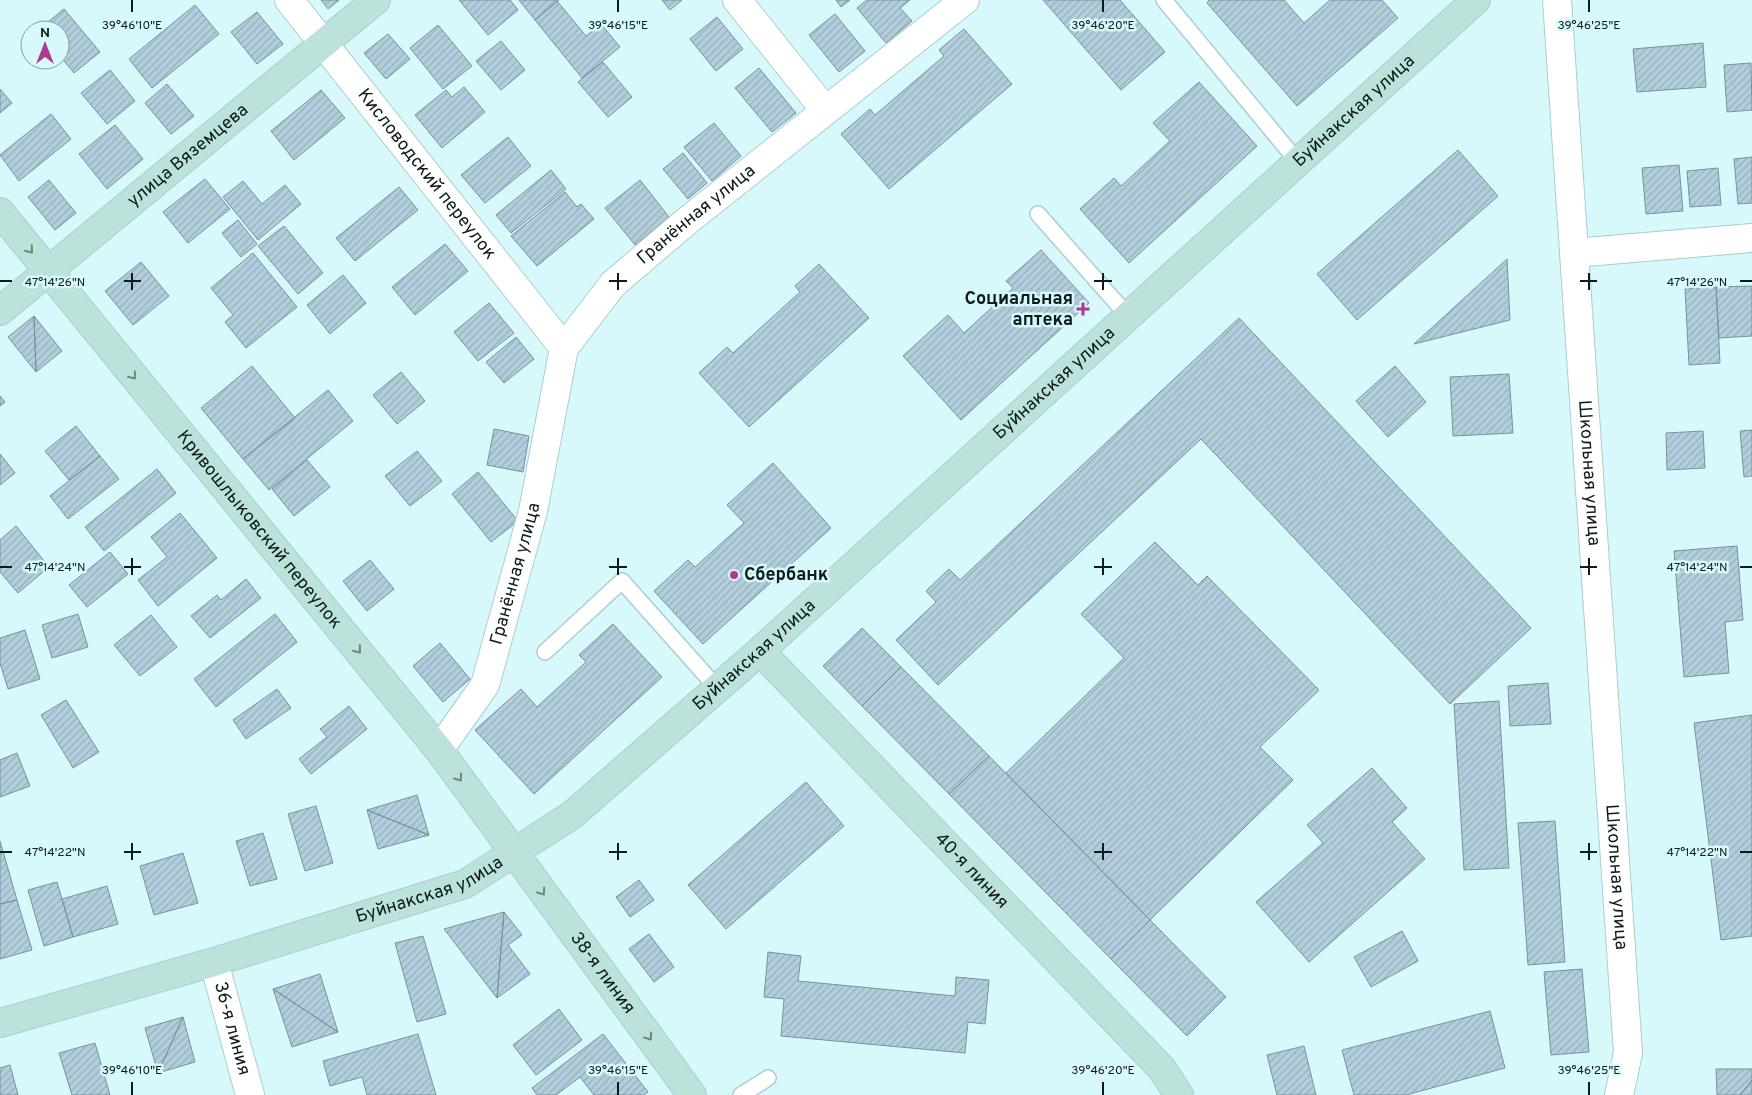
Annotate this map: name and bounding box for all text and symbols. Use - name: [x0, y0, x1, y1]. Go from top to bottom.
- text: 39°46'10"E: [102, 18, 162, 34]
- text: 39°46'15"E: [588, 18, 648, 34]
- text: 39°46'20"E: [1071, 18, 1135, 34]
- text: 39°46'25"E: [1557, 18, 1621, 34]
- north arrow: [20, 20, 70, 70]
- text: N: [40, 25, 50, 42]
- street label: Буйнакская улица: [1288, 50, 1420, 172]
- street label: Кисловодский переулок: [352, 84, 501, 264]
- street label: улица Вяземцева: [123, 99, 253, 212]
- street label: Гранённая улица: [632, 159, 760, 270]
- one-way arrow: [25, 244, 34, 253]
- text: 47°14'26"N: [25, 275, 85, 291]
- text: 47°14'26"N: [1667, 275, 1727, 291]
- place label: Социальная аптека: [964, 288, 1073, 332]
- marker: Социальная аптека: [1077, 303, 1089, 315]
- street label: Буйнакская улица: [988, 322, 1120, 445]
- one-way arrow: [128, 370, 137, 379]
- street label: Школьная улица: [1572, 399, 1605, 547]
- street label: Кривошлыковский переулок: [171, 426, 347, 634]
- street label: Гранённая улица: [485, 501, 546, 647]
- text: 47°14'24"N: [25, 560, 85, 576]
- text: 47°14'24"N: [1667, 560, 1727, 576]
- place label: Сбербанк: [744, 564, 829, 587]
- marker: Сбербанк: [728, 569, 740, 581]
- street label: Буйнакская улица: [688, 594, 821, 716]
- one-way arrow: [352, 645, 361, 654]
- one-way arrow: [453, 772, 462, 781]
- street label: Школьная улица: [1600, 803, 1633, 951]
- street label: 40-я линия: [929, 828, 1013, 914]
- text: 47°14'22"N: [25, 845, 85, 861]
- text: 47°14'22"N: [1667, 845, 1727, 861]
- street label: Буйнакская улица: [353, 851, 508, 929]
- one-way arrow: [536, 886, 545, 896]
- street label: 38-я линия: [565, 928, 640, 1019]
- street label: 36-я линия: [208, 979, 256, 1078]
- one-way arrow: [643, 1031, 652, 1041]
- text: 39°46'10"E: [102, 1063, 162, 1079]
- text: 39°46'15"E: [588, 1063, 648, 1079]
- text: 39°46'20"E: [1071, 1063, 1135, 1079]
- text: 39°46'25"E: [1557, 1063, 1621, 1079]

